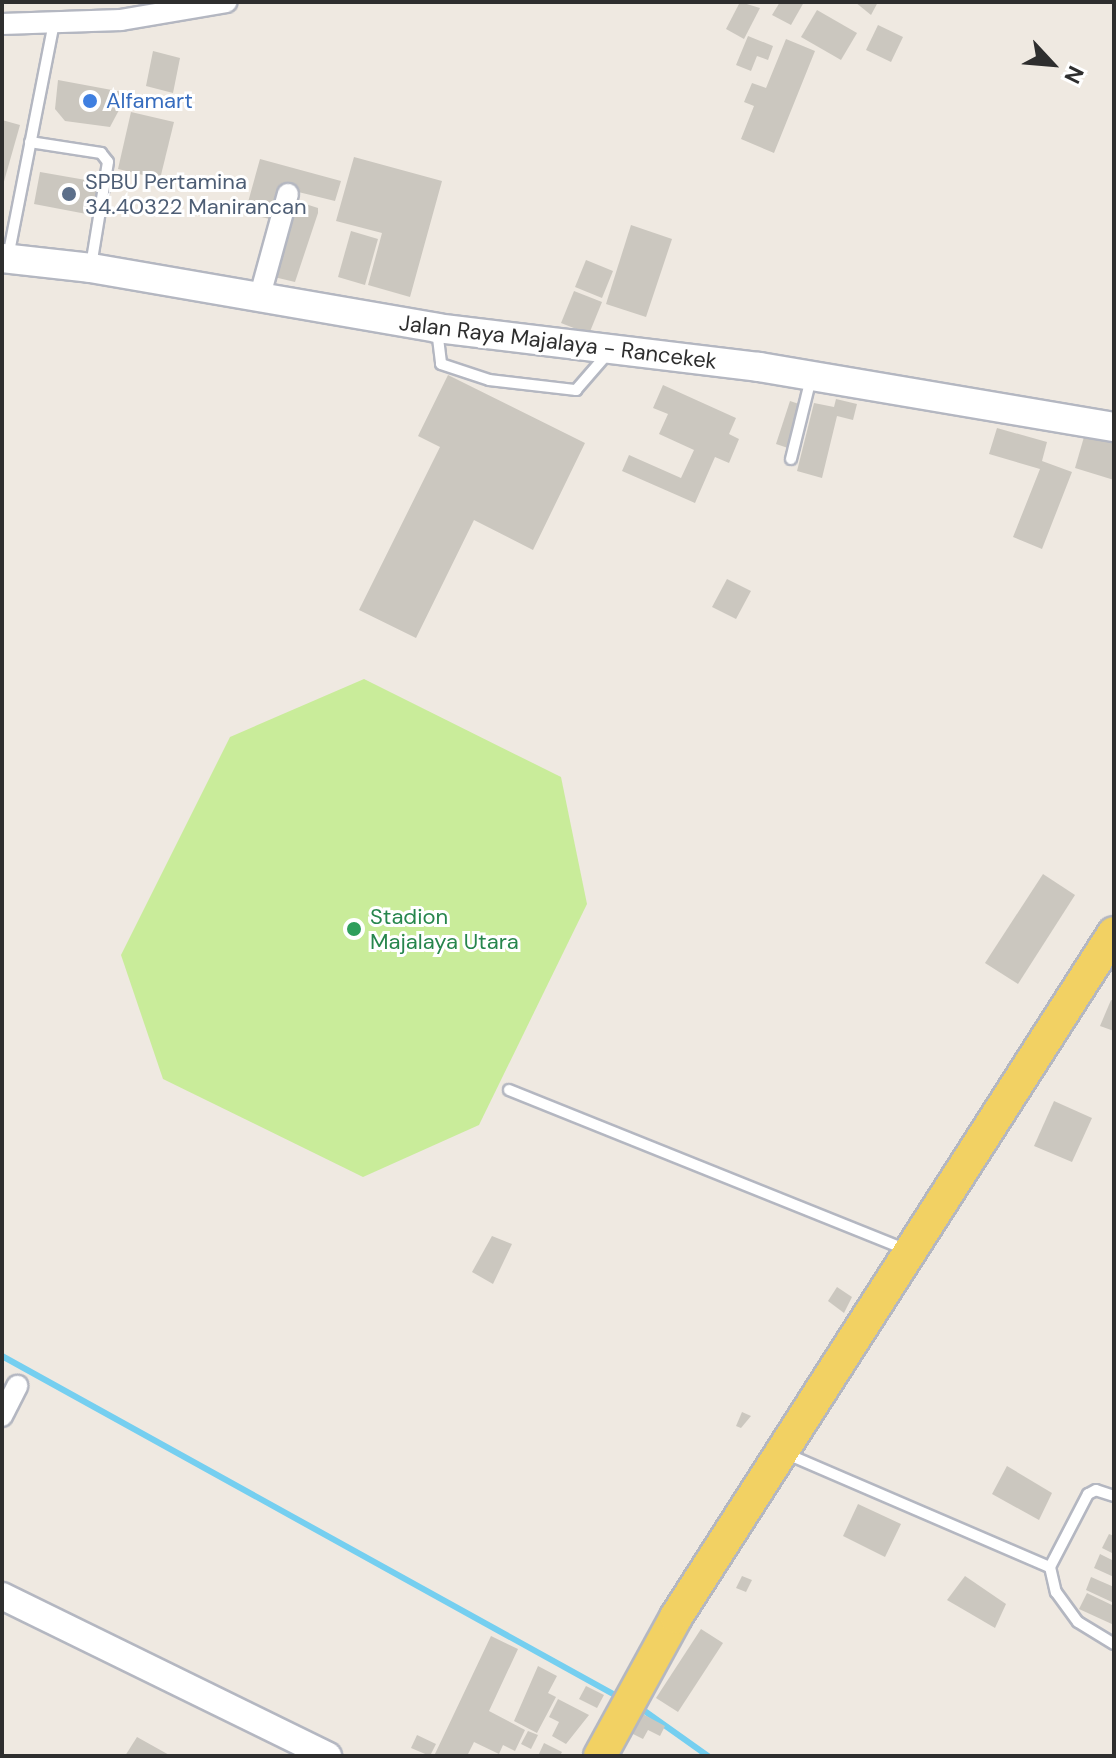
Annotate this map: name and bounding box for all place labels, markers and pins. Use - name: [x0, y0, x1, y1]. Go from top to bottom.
- place label: Alfamart: [106, 88, 193, 114]
- marker: Alfamart: [81, 92, 99, 110]
- place label: SPBU Pertamina 34.40322 Manirancan: [85, 168, 307, 220]
- marker: SPBU Pertamina 34.40322 Manirancan: [60, 185, 78, 203]
- place label: Stadion Majalaya Utara: [370, 903, 519, 954]
- marker: Stadion Majalaya Utara: [345, 920, 363, 938]

